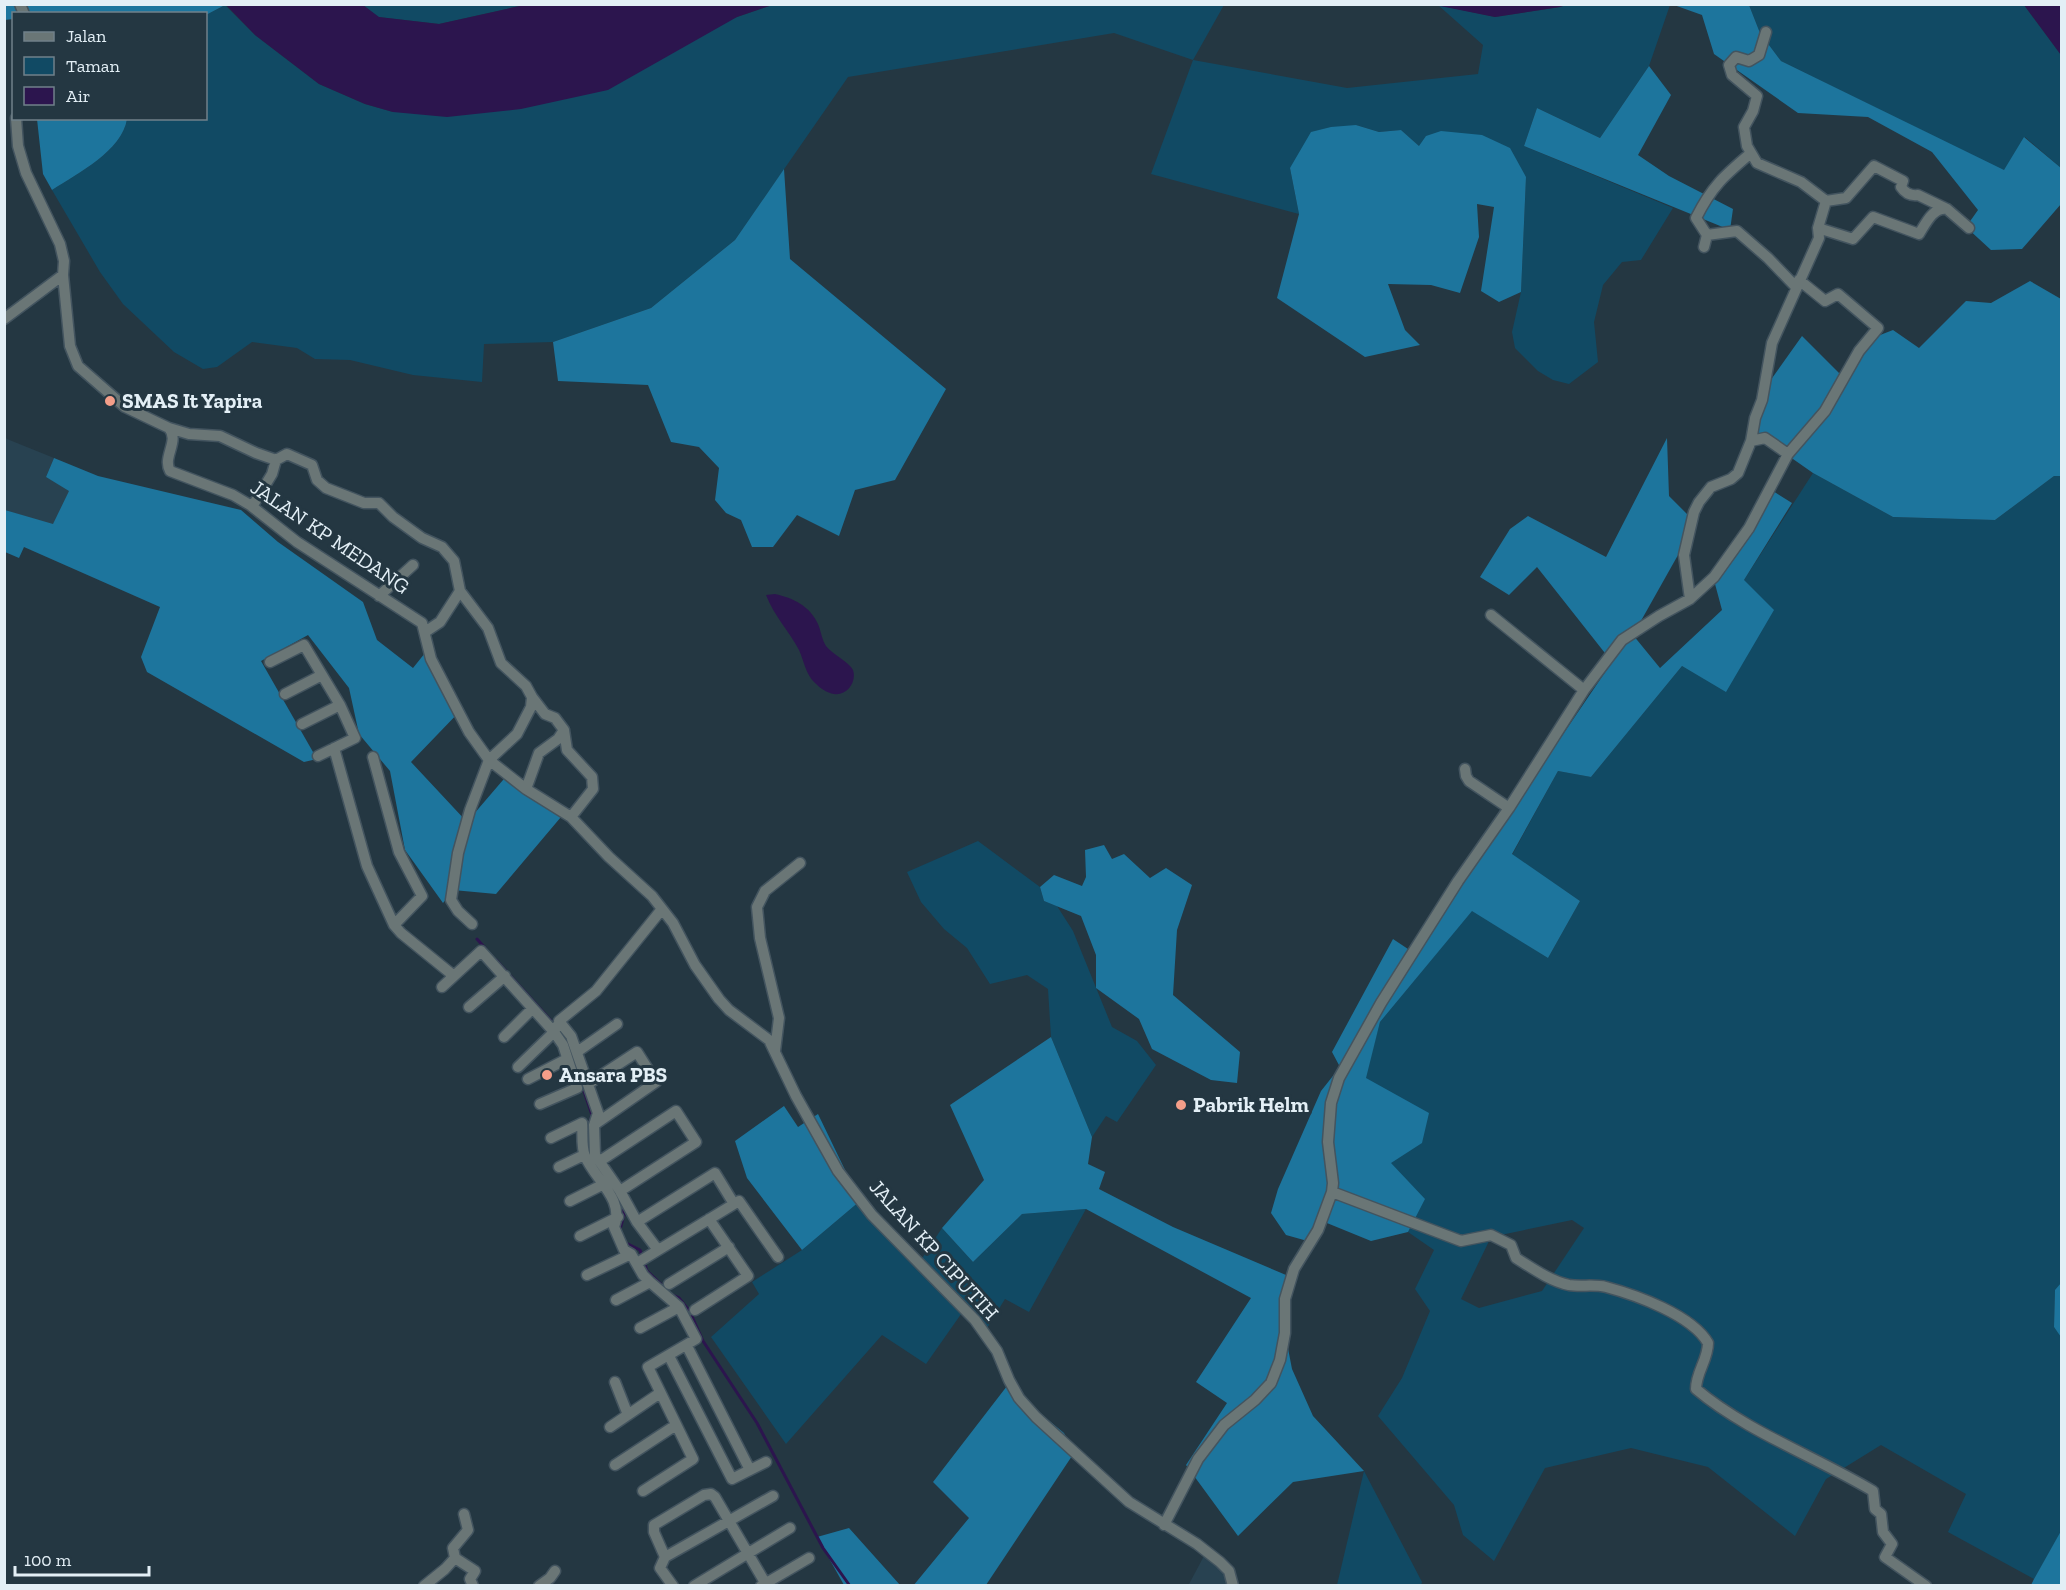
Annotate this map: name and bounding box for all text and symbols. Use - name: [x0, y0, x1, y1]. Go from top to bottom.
- legend: [12, 12, 207, 120]
- text: Jalan: [66, 25, 107, 47]
- text: Taman: [66, 55, 121, 77]
- text: Air: [66, 85, 90, 107]
- place label: SMAS It Yapira: [122, 388, 263, 413]
- marker: SMAS It Yapira: [103, 394, 117, 408]
- street label: JALAN KP MEDANG: [246, 474, 414, 599]
- place label: Ansara PBS: [559, 1062, 667, 1087]
- marker: Ansara PBS: [540, 1068, 554, 1082]
- place label: Pabrik Helm: [1193, 1092, 1309, 1117]
- marker: Pabrik Helm: [1174, 1098, 1188, 1112]
- street label: JALAN KP CIPUTIH: [865, 1174, 1004, 1325]
- scale bar: [15, 1539, 148, 1577]
- text: 100 m: [24, 1549, 72, 1571]

